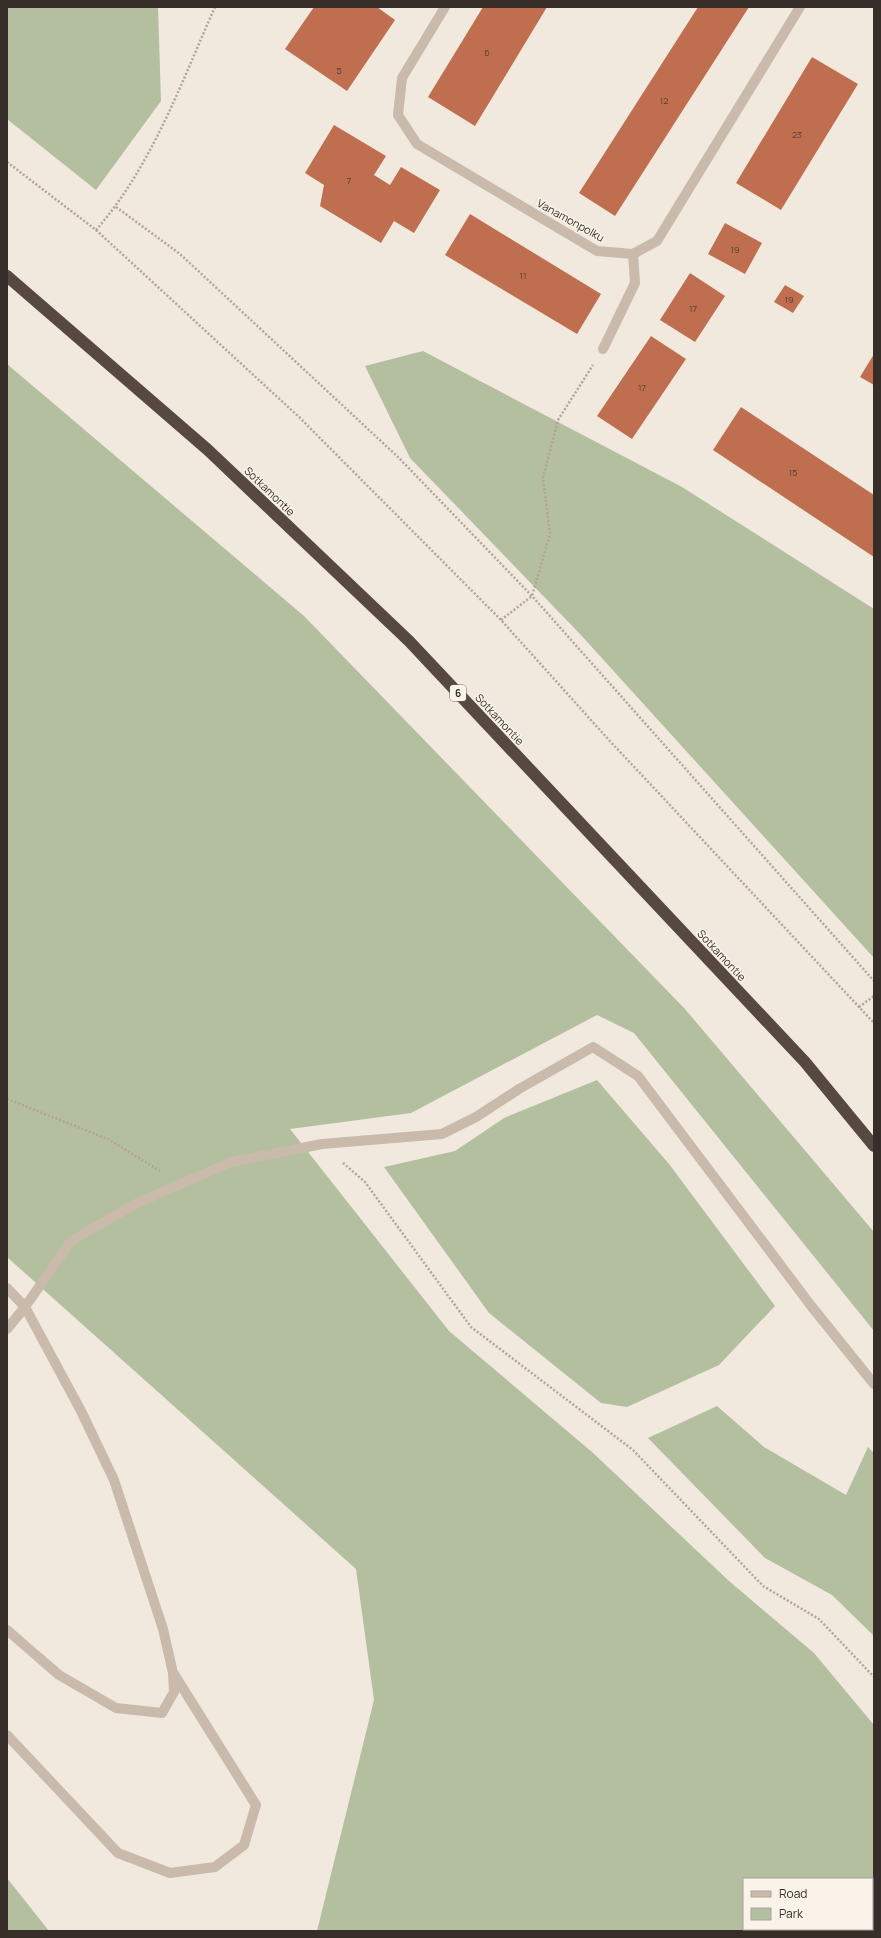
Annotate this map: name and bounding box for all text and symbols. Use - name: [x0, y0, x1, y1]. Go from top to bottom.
- house number: 6: [484, 46, 490, 59]
- house number: 5: [336, 64, 342, 77]
- house number: 12: [660, 94, 668, 107]
- house number: 23: [792, 128, 802, 141]
- house number: 7: [347, 174, 352, 187]
- street label: Vanamonpolku: [535, 195, 607, 245]
- house number: 19: [730, 243, 740, 256]
- house number: 11: [519, 269, 527, 282]
- house number: 19: [784, 293, 794, 306]
- house number: 17: [689, 302, 697, 315]
- house number: 17: [638, 381, 646, 394]
- street label: Sotkamontie: [241, 463, 299, 519]
- house number: 15: [789, 466, 797, 479]
- road number: 6: [450, 685, 466, 701]
- street label: Sotkamontie: [472, 690, 528, 748]
- street label: Sotkamontie: [694, 926, 750, 984]
- legend: [743, 1878, 873, 1930]
- text: Road: [779, 1885, 807, 1902]
- text: Park: [779, 1905, 804, 1922]

